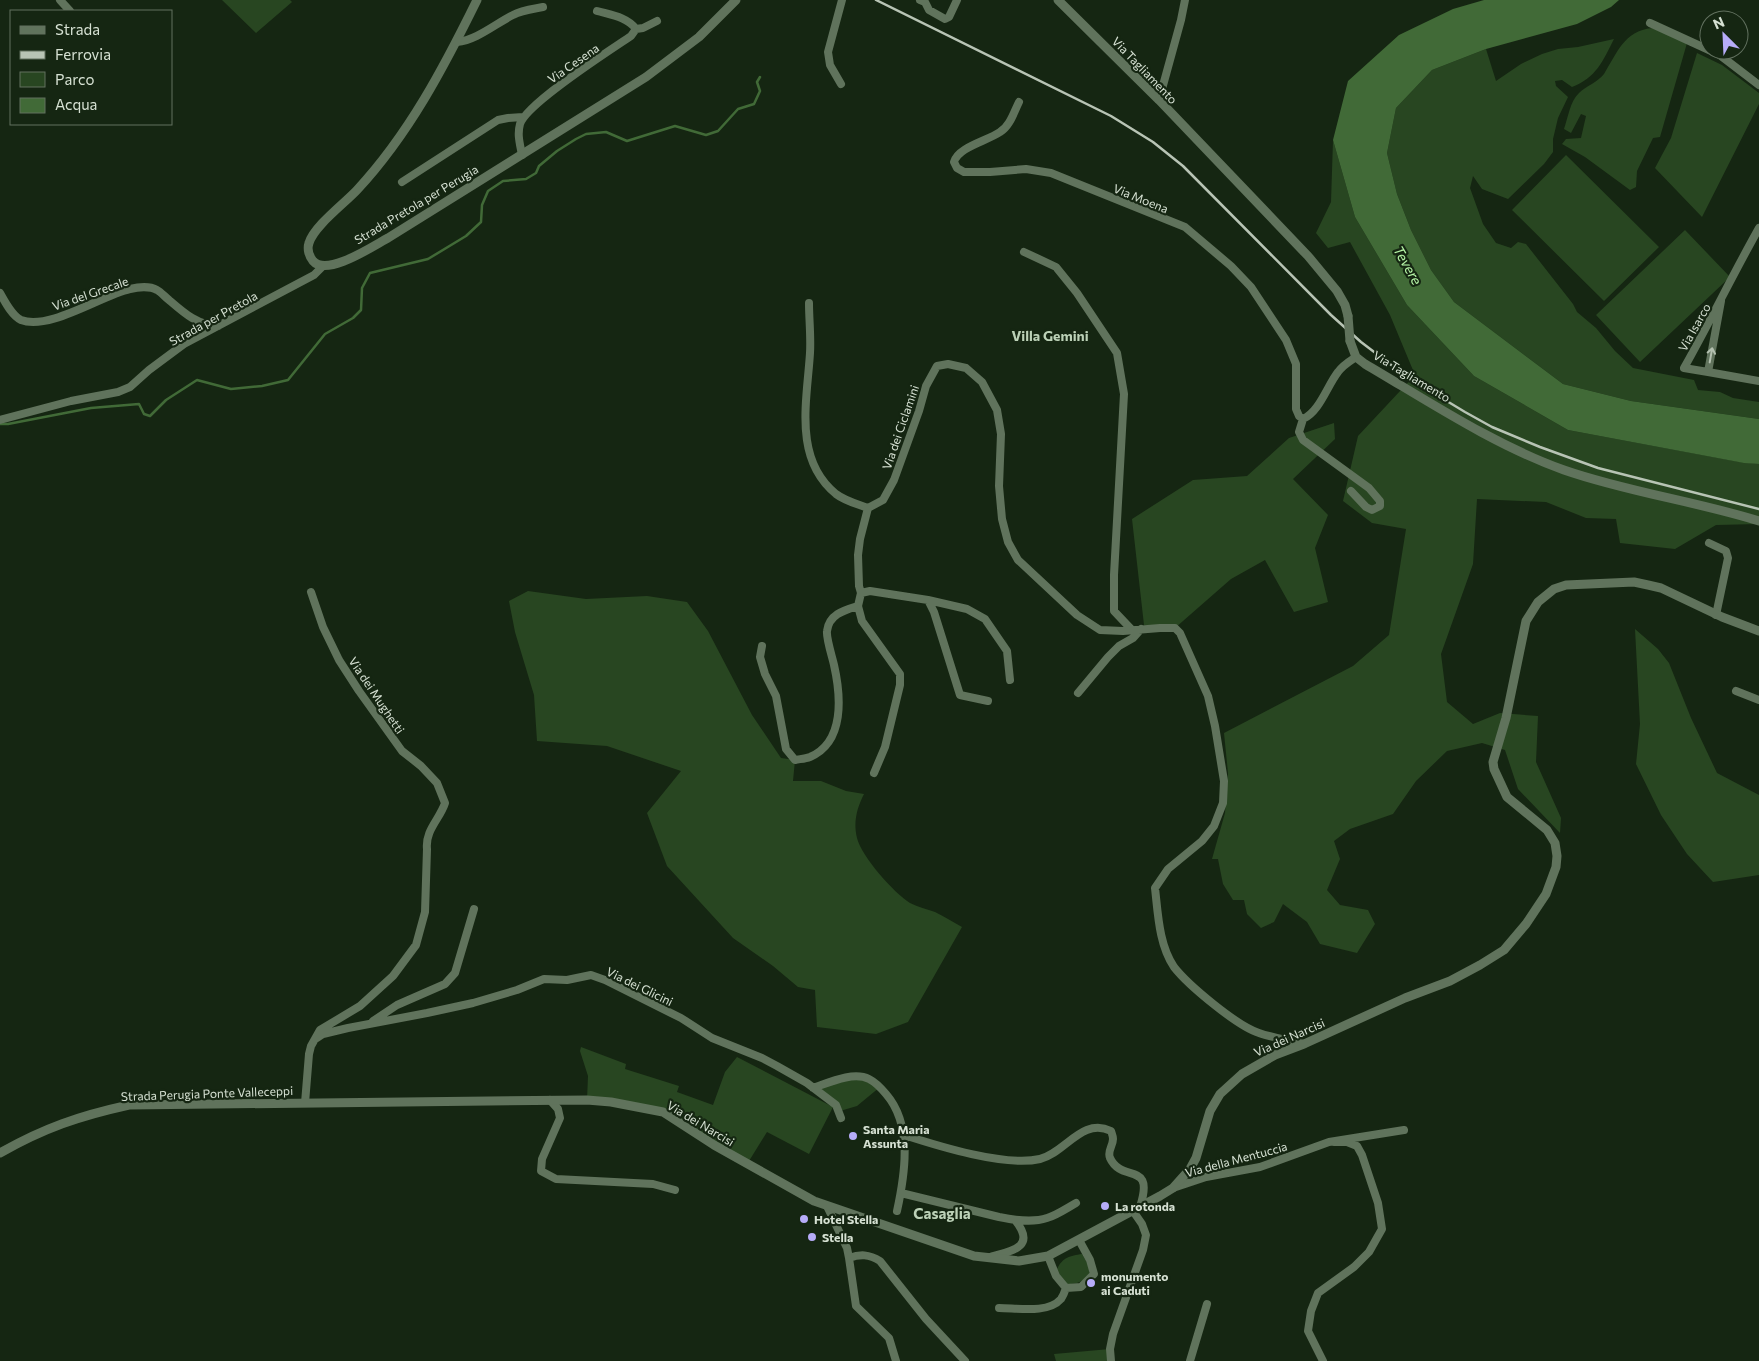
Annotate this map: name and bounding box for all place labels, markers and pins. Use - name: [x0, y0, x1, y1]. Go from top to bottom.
- place label: Santa Maria Assunta: [863, 1122, 930, 1150]
- marker: Santa Maria Assunta: [847, 1130, 859, 1142]
- place label: La rotonda: [1115, 1199, 1175, 1213]
- marker: La rotonda: [1099, 1200, 1111, 1212]
- place label: Hotel Stella: [814, 1212, 878, 1226]
- marker: Hotel Stella: [798, 1213, 810, 1225]
- place label: Stella: [822, 1230, 853, 1244]
- marker: Stella: [806, 1231, 818, 1243]
- place label: monumento ai Caduti: [1101, 1269, 1168, 1297]
- marker: monumento ai Caduti: [1085, 1277, 1097, 1289]

